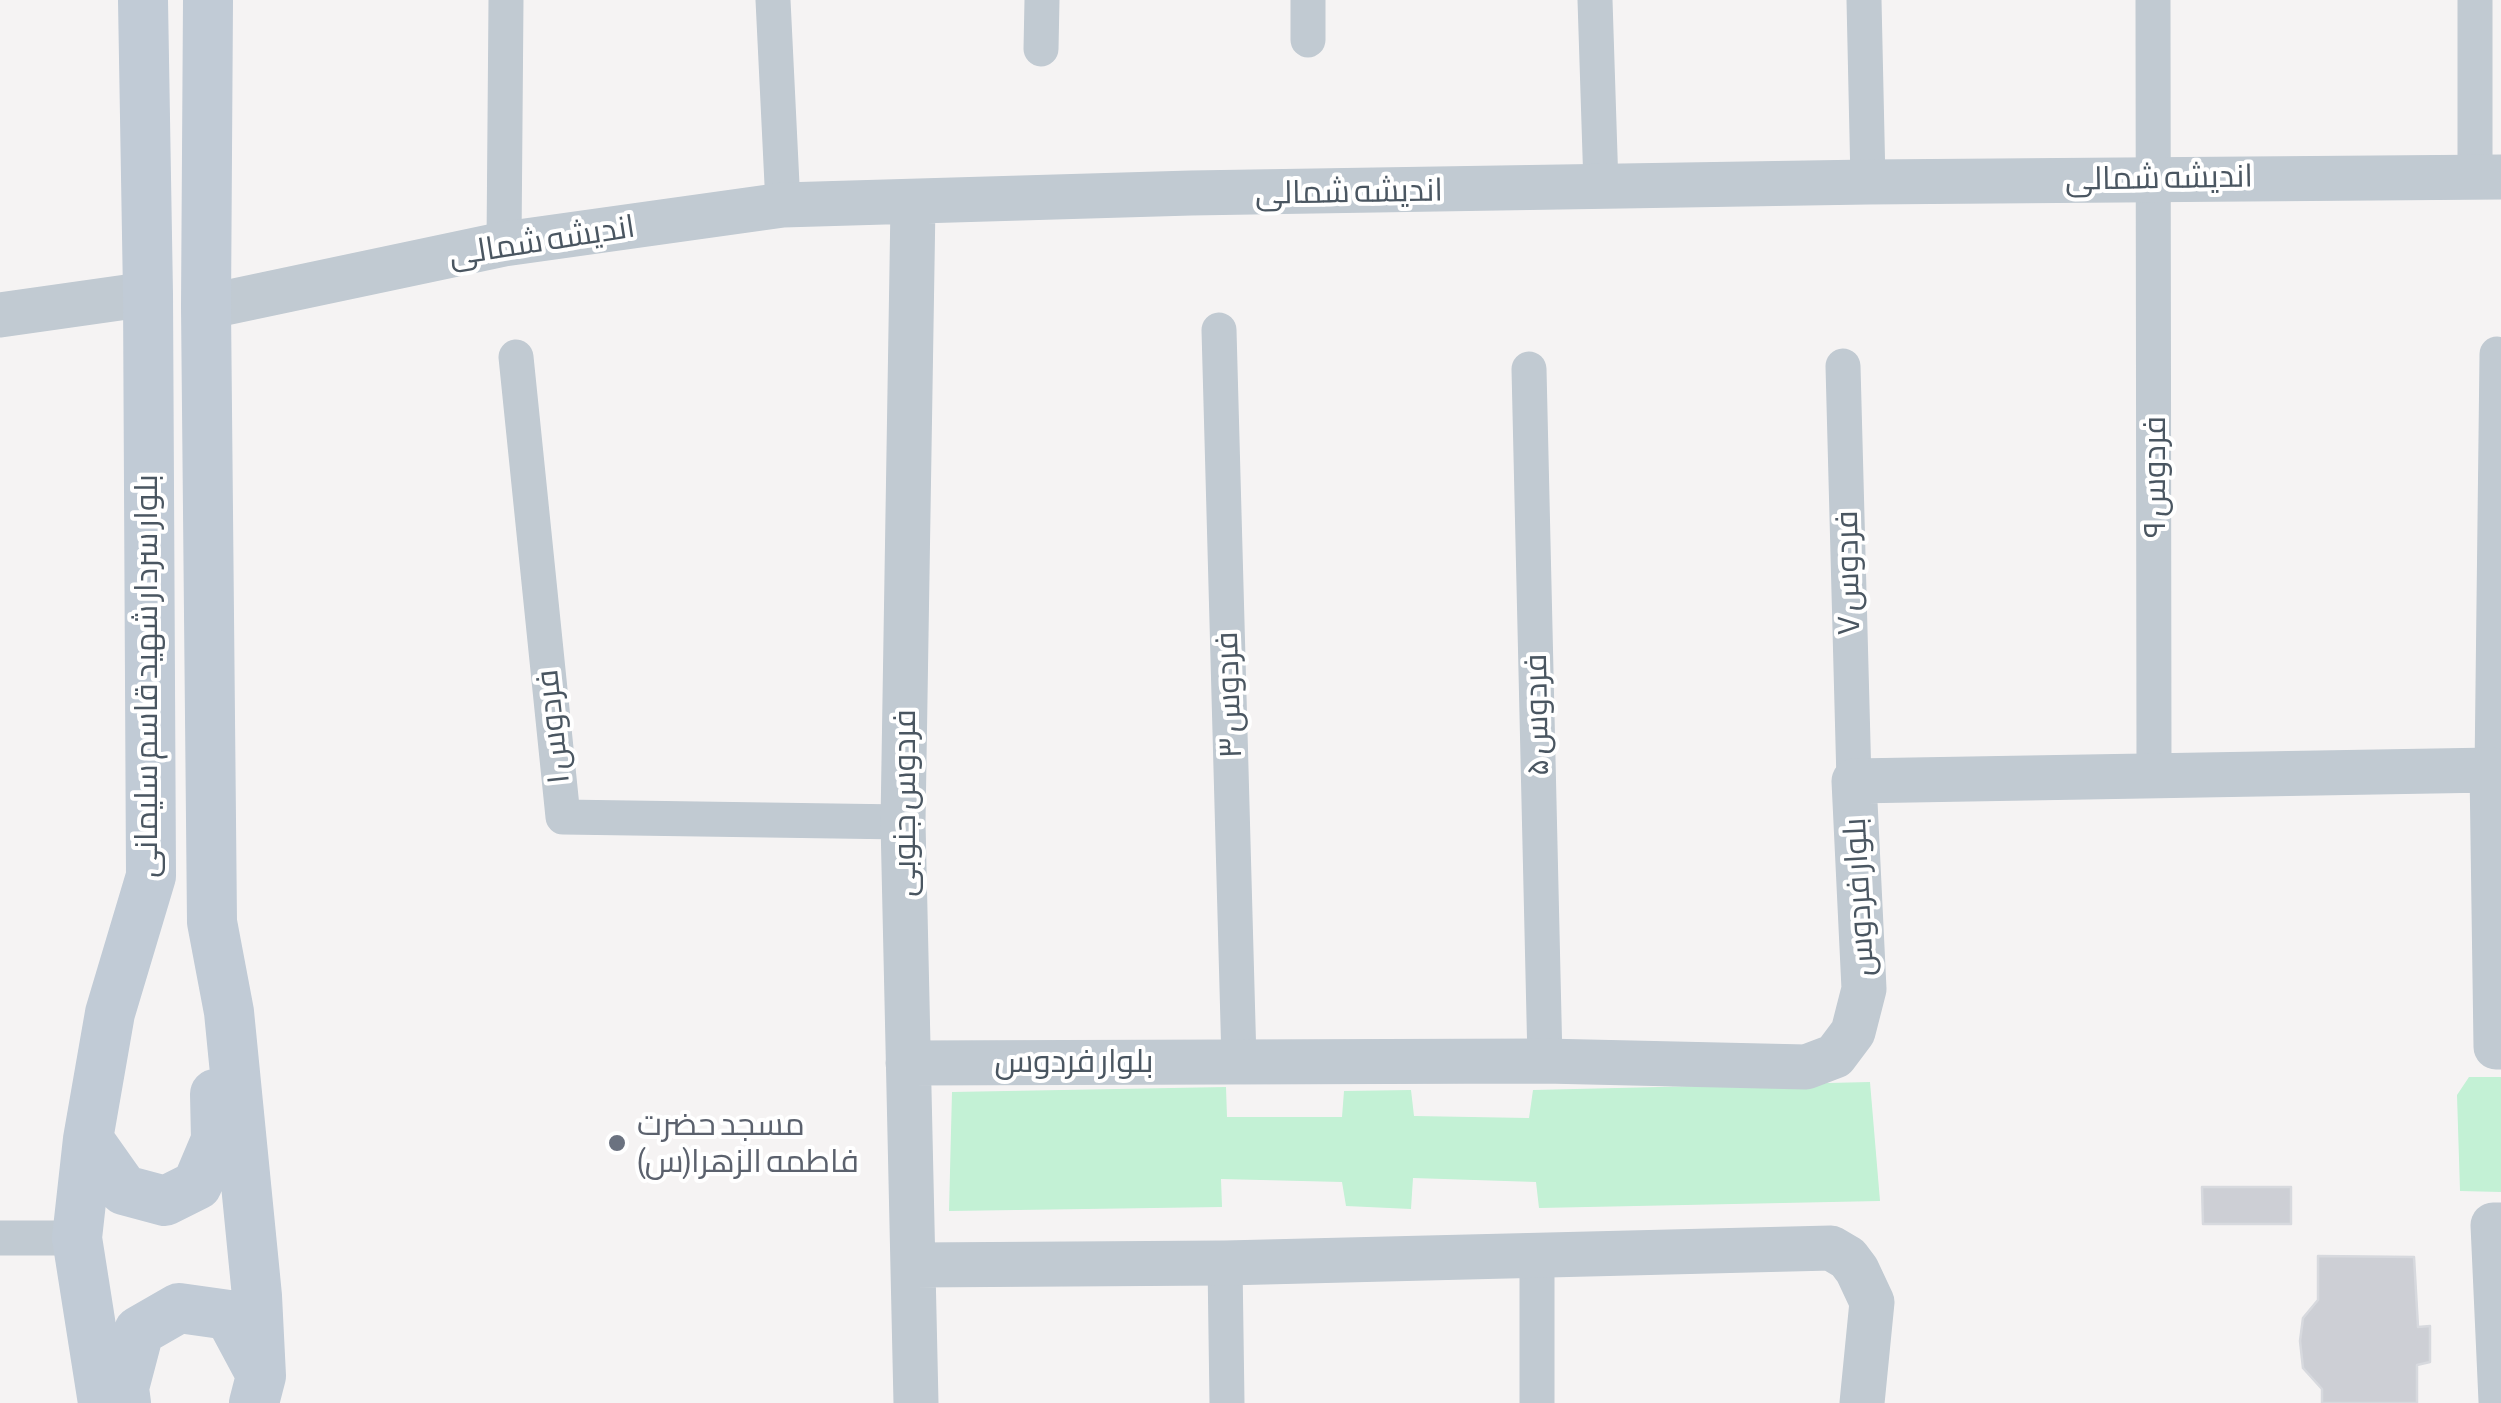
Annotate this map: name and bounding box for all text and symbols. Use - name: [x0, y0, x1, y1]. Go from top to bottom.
- street label: اندیشه شمالی: [2065, 157, 2253, 199]
- street label: اندیشه شمالی: [1255, 171, 1443, 213]
- street label: اندیشه شمالی: [446, 207, 638, 275]
- street label: فردوس ۹: [2136, 416, 2174, 538]
- street label: بلوار سردار شهید قاسم سلیمانی: [128, 474, 166, 878]
- street label: فردوس ۷: [1828, 510, 1868, 636]
- street label: فردوس ۳: [1208, 631, 1250, 759]
- street label: فردوس ۵: [1517, 653, 1557, 777]
- street label: فردوس ۱: [528, 668, 578, 786]
- street label: فردوس جنوبی: [886, 709, 924, 897]
- street label: بلوار فردوس: [1836, 817, 1882, 977]
- street label: بلوار فردوس: [995, 1043, 1153, 1081]
- place label: مسجد حضرت فاطمه الزهرا(س): [637, 1106, 859, 1181]
- marker: مسجد حضرت فاطمه الزهرا(س): [606, 1132, 628, 1154]

